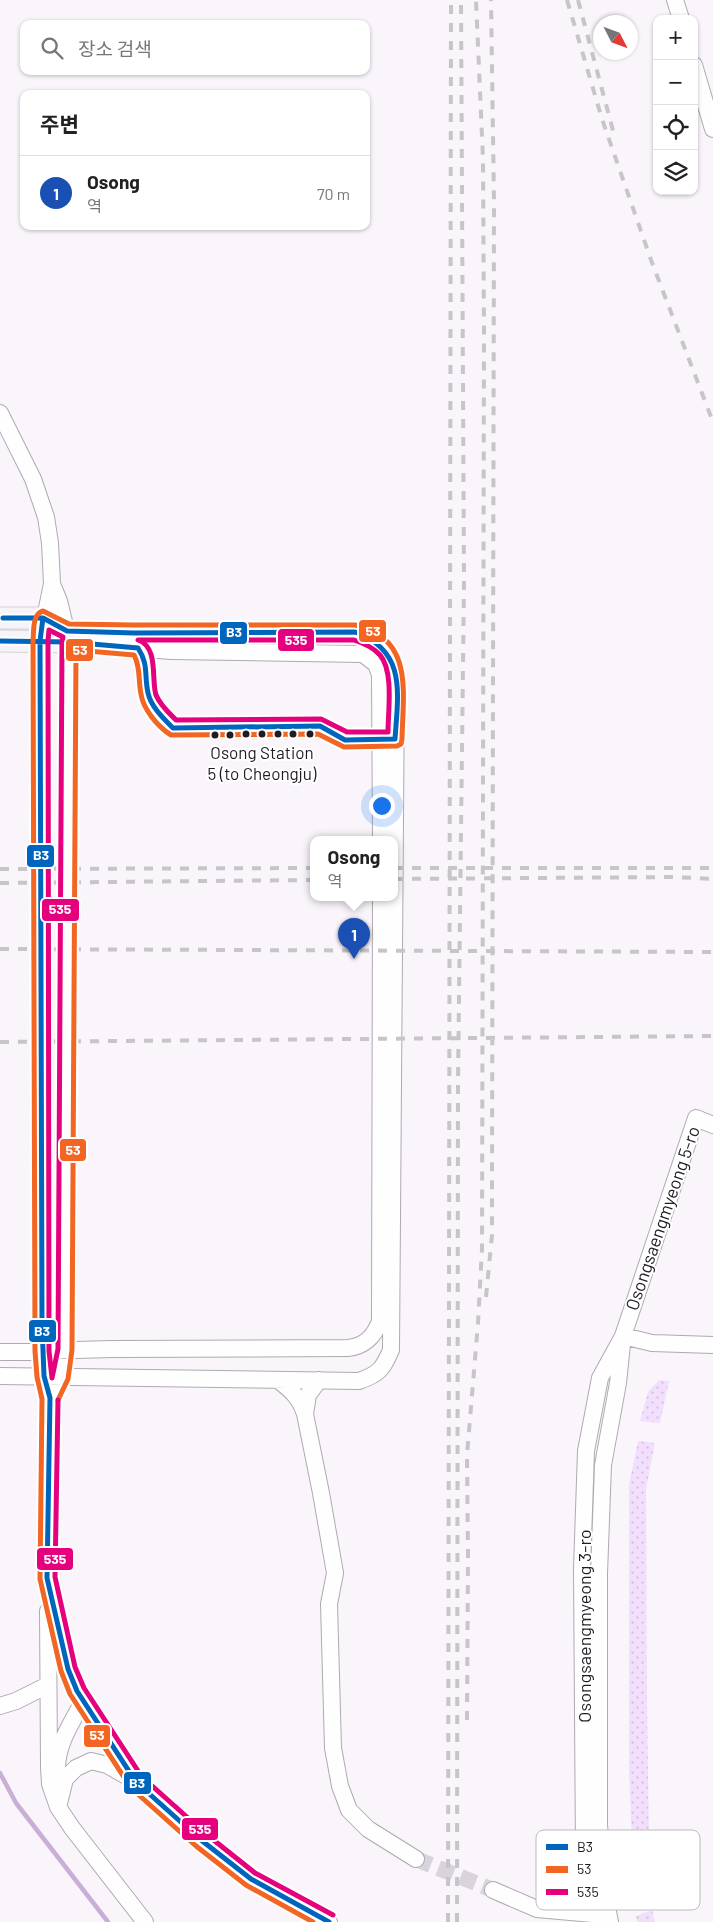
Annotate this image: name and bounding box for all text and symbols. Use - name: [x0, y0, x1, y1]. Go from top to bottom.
- north arrow: [593, 15, 638, 60]
- map controls: [653, 15, 698, 195]
- button: +: [653, 15, 698, 60]
- search box: [20, 20, 370, 75]
- icon: search: [38, 34, 66, 62]
- text: 장소 검색: [78, 37, 152, 60]
- button: −: [653, 60, 698, 105]
- button: locate: [653, 105, 698, 150]
- text: 주변: [40, 111, 79, 136]
- button: layers: [653, 150, 698, 195]
- text: Osong: [87, 170, 140, 193]
- text: 1: [53, 184, 59, 203]
- text: 70 m: [317, 184, 350, 203]
- text: 역: [87, 196, 102, 215]
- line badge: 53: [358, 619, 387, 643]
- line badge: B3: [219, 621, 248, 645]
- text: 53: [365, 622, 381, 639]
- text: B3: [226, 623, 242, 640]
- line badge: 535: [277, 628, 315, 652]
- text: 535: [285, 631, 308, 648]
- line badge: 53: [65, 638, 94, 662]
- text: 53: [72, 641, 88, 658]
- unlabelled marker: [241, 729, 251, 739]
- marker: Osong Station 5 (to Cheongju): [257, 729, 267, 739]
- unlabelled marker: [273, 729, 283, 739]
- unlabelled marker: [288, 729, 298, 739]
- unlabelled marker: [305, 729, 315, 739]
- unlabelled marker: [210, 730, 220, 740]
- unlabelled marker: [225, 730, 235, 740]
- place label: Osong Station 5 (to Cheongju): [208, 742, 317, 783]
- your location: [369, 793, 395, 819]
- popup: [310, 836, 398, 901]
- line badge: B3: [26, 844, 55, 868]
- text: Osong: [328, 845, 380, 868]
- text: B3: [33, 846, 49, 863]
- text: 역: [328, 871, 342, 890]
- line badge: 535: [41, 898, 80, 922]
- text: 535: [49, 900, 72, 917]
- pin: 1: [338, 918, 370, 959]
- street label: Osongsaengmyeong 5-ro: [620, 1123, 704, 1313]
- line badge: 53: [59, 1138, 87, 1162]
- text: 53: [65, 1141, 81, 1158]
- line badge: B3: [28, 1319, 57, 1343]
- text: B3: [34, 1322, 50, 1339]
- street label: Osongsaengmyeong 3-ro: [573, 1529, 595, 1723]
- line badge: 535: [36, 1547, 74, 1571]
- text: 535: [44, 1550, 67, 1567]
- line badge: 53: [83, 1724, 111, 1748]
- text: 53: [89, 1726, 105, 1743]
- line badge: B3: [123, 1771, 152, 1795]
- text: B3: [129, 1774, 145, 1791]
- line badge: 535: [181, 1817, 219, 1841]
- text: 535: [189, 1820, 212, 1837]
- legend: [536, 1830, 700, 1910]
- text: B3: [577, 1838, 593, 1855]
- text: 53: [577, 1860, 591, 1877]
- text: 535: [577, 1883, 599, 1900]

